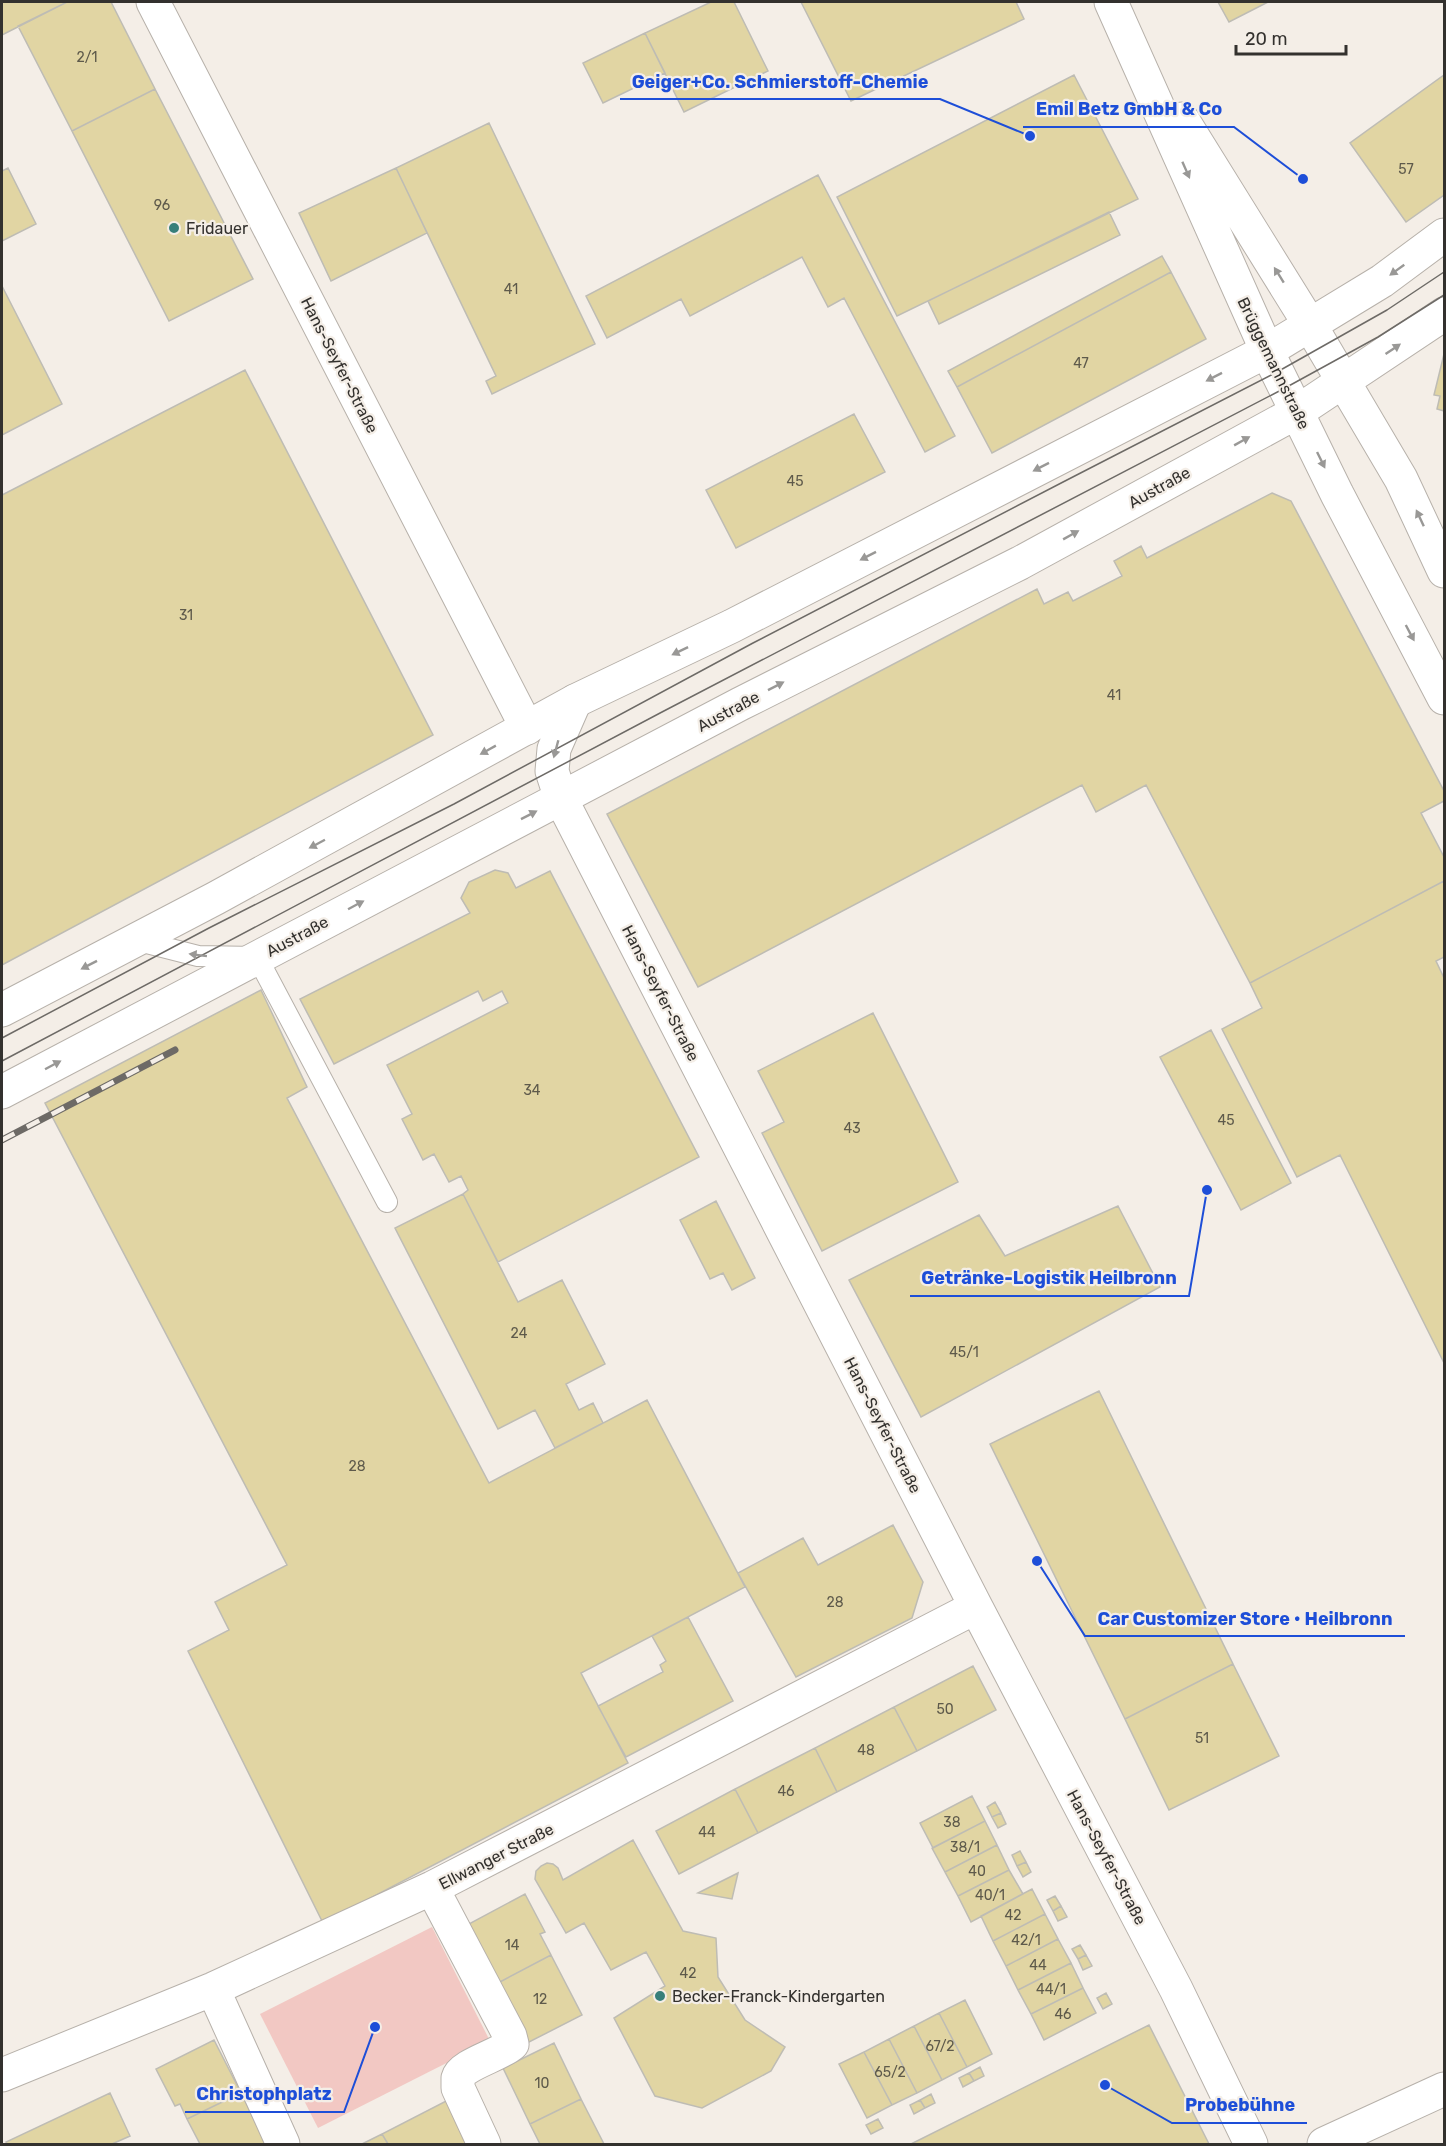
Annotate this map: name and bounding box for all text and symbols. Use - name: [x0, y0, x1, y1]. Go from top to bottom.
- scale bar: [1236, 18, 1346, 56]
- text: 20 m: [1245, 28, 1287, 50]
- house number: 2/1: [77, 49, 97, 66]
- callout: Geiger+Co. Schmierstoff-Chemie: [620, 63, 940, 99]
- text: Geiger+Co. Schmierstoff-Chemie: [632, 71, 929, 93]
- callout: Emil Betz GmbH & Co: [1023, 91, 1234, 127]
- text: Emil Betz GmbH & Co: [1036, 98, 1222, 120]
- one-way arrow: [1182, 161, 1191, 179]
- house number: 57: [1398, 161, 1414, 178]
- house number: 96: [154, 197, 170, 214]
- place label: Fridauer: [186, 219, 248, 238]
- marker: Fridauer: [167, 221, 181, 235]
- one-way arrow: [1390, 264, 1406, 276]
- one-way arrow: [1273, 267, 1284, 283]
- house number: 41: [504, 281, 518, 298]
- street label: Hans-Seyfer-Straße: [297, 294, 382, 436]
- street label: Brüggemannstraße: [1233, 294, 1314, 432]
- one-way arrow: [1385, 343, 1401, 354]
- house number: 47: [1073, 355, 1089, 372]
- one-way arrow: [1206, 372, 1223, 382]
- one-way arrow: [1234, 436, 1251, 446]
- one-way arrow: [1316, 451, 1325, 468]
- one-way arrow: [1033, 462, 1050, 472]
- street label: Austraße: [1125, 463, 1194, 512]
- house number: 45: [786, 473, 804, 490]
- one-way arrow: [1415, 509, 1424, 526]
- one-way arrow: [1063, 530, 1080, 540]
- one-way arrow: [859, 551, 876, 561]
- house number: 31: [179, 607, 193, 624]
- one-way arrow: [1405, 625, 1415, 642]
- one-way arrow: [671, 647, 688, 656]
- one-way arrow: [768, 681, 785, 691]
- street label: Austraße: [694, 687, 763, 736]
- house number: 41: [1107, 687, 1121, 704]
- one-way arrow: [551, 740, 560, 758]
- one-way arrow: [479, 745, 496, 755]
- one-way arrow: [520, 811, 538, 821]
- one-way arrow: [308, 839, 325, 849]
- one-way arrow: [348, 900, 365, 910]
- street label: Austraße: [263, 912, 332, 961]
- street label: Hans-Seyfer-Straße: [618, 922, 703, 1064]
- one-way arrow: [189, 950, 208, 960]
- one-way arrow: [80, 960, 97, 969]
- one-way arrow: [45, 1060, 62, 1069]
- house number: 34: [523, 1082, 541, 1099]
- house number: 45: [1217, 1112, 1235, 1129]
- house number: 43: [843, 1120, 861, 1137]
- callout: Getränke-Logistik Heilbronn: [910, 1260, 1189, 1296]
- text: Getränke-Logistik Heilbronn: [921, 1267, 1177, 1289]
- house number: 24: [511, 1325, 528, 1342]
- house number: 45/1: [949, 1344, 979, 1361]
- street label: Hans-Seyfer-Straße: [840, 1354, 925, 1496]
- house number: 28: [348, 1458, 366, 1475]
- house number: 28: [826, 1594, 844, 1611]
- callout: Car Customizer Store • Heilbronn: [1085, 1600, 1405, 1636]
- text: Car Customizer Store • Heilbronn: [1098, 1608, 1392, 1630]
- house number: 50: [936, 1701, 954, 1718]
- house number: 51: [1195, 1730, 1209, 1747]
- house number: 48: [857, 1742, 875, 1759]
- house number: 46: [777, 1783, 795, 1800]
- street label: Hans-Seyfer-Straße: [1063, 1787, 1150, 1928]
- house number: 38: [943, 1814, 961, 1831]
- street label: Ellwanger Straße: [436, 1819, 557, 1894]
- house number: 44: [698, 1824, 716, 1841]
- house number: 38/1: [950, 1839, 980, 1856]
- house number: 40: [968, 1863, 986, 1880]
- house number: 40/1: [975, 1887, 1005, 1904]
- house number: 42: [1005, 1907, 1021, 1924]
- house number: 42/1: [1011, 1932, 1041, 1949]
- house number: 14: [505, 1937, 520, 1954]
- house number: 44: [1029, 1957, 1047, 1974]
- house number: 42: [680, 1965, 696, 1982]
- house number: 44/1: [1036, 1981, 1066, 1998]
- place label: Becker-Franck-Kindergarten: [672, 1987, 885, 2006]
- marker: Becker-Franck-Kindergarten: [653, 1989, 667, 2003]
- house number: 12: [533, 1991, 547, 2008]
- house number: 46: [1054, 2006, 1072, 2023]
- house number: 67/2: [925, 2038, 955, 2055]
- house number: 65/2: [874, 2064, 906, 2081]
- house number: 10: [535, 2075, 550, 2092]
- callout: Christophplatz: [185, 2076, 344, 2112]
- text: Christophplatz: [196, 2083, 332, 2105]
- callout: Probebühne: [1172, 2087, 1307, 2123]
- text: Probebühne: [1185, 2094, 1295, 2116]

